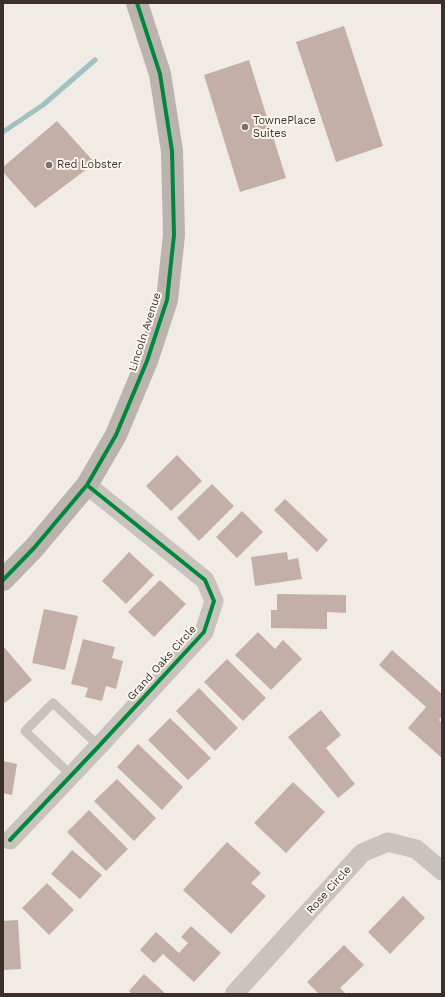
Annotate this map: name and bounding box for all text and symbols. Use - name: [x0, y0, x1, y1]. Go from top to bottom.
- place label: TownePlace Suites: [253, 114, 316, 140]
- marker: TownePlace Suites: [240, 122, 250, 132]
- place label: Red Lobster: [57, 158, 122, 172]
- marker: Red Lobster: [44, 160, 54, 170]
- street label: Lincoln Avenue: [126, 291, 164, 373]
- street label: Grand Oaks Circle: [125, 623, 199, 703]
- street label: Rose Circle: [304, 863, 354, 917]

